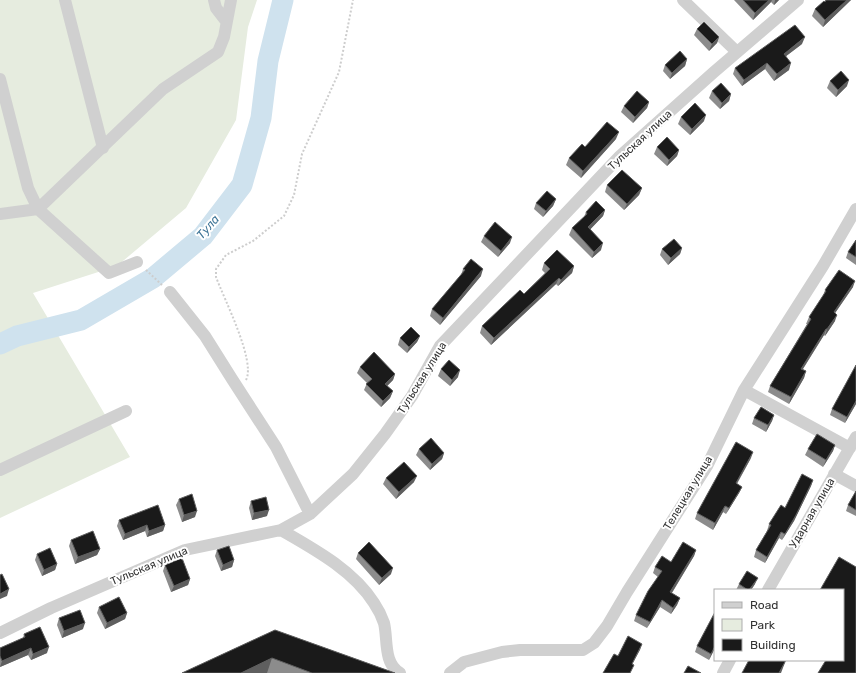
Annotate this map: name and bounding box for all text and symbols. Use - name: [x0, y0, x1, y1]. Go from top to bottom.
- street label: Тульская улица: [605, 107, 675, 173]
- water label: Тула: [194, 212, 222, 242]
- street label: Тульская улица: [395, 340, 449, 416]
- street label: Телецкая улица: [661, 454, 715, 532]
- street label: Ударная улица: [787, 476, 837, 550]
- street label: Тульская улица: [109, 544, 189, 588]
- legend: [714, 589, 844, 661]
- text: Road: [750, 598, 778, 612]
- text: Park: [750, 618, 776, 632]
- text: Building: [750, 638, 796, 652]

